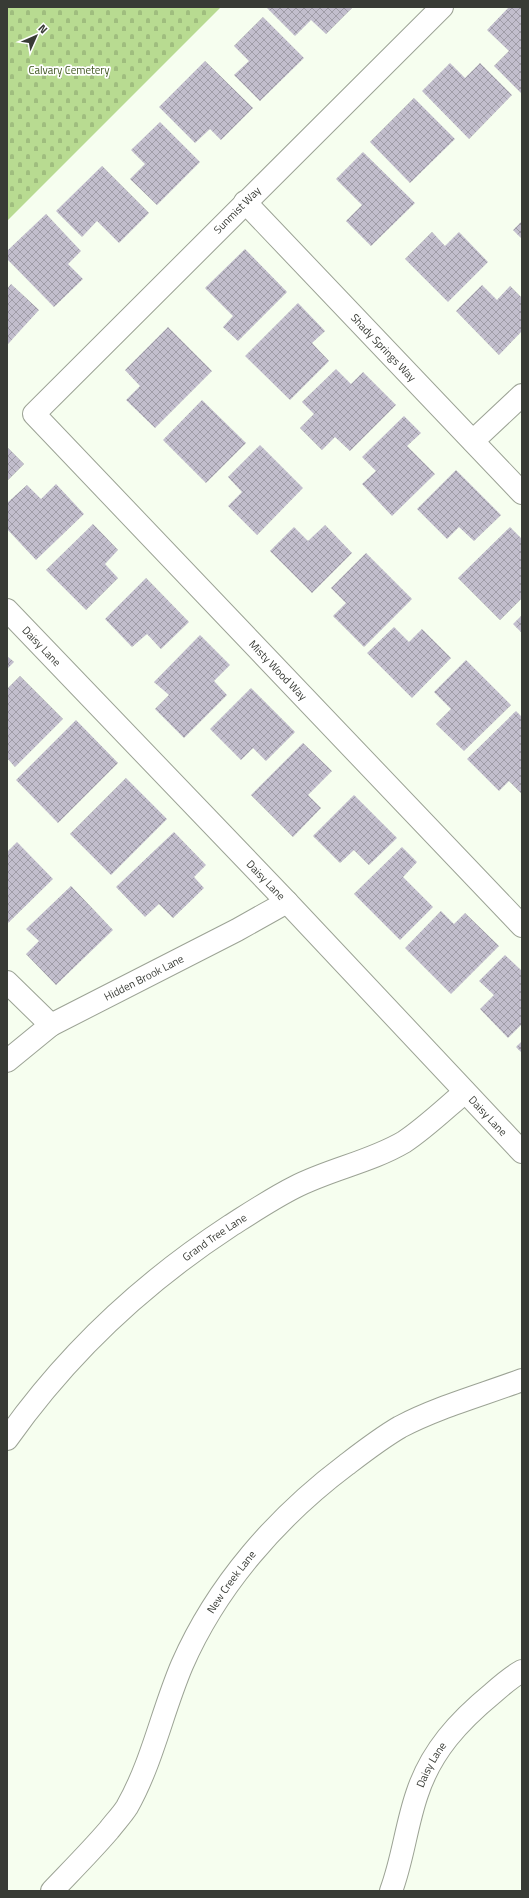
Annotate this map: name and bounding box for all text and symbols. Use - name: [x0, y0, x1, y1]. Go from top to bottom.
- north arrow: [16, 16, 56, 56]
- text: N: [35, 21, 51, 37]
- park label: Calvary Cemetery: [29, 62, 110, 78]
- street label: Sunmist Way: [210, 182, 265, 237]
- street label: Shady Springs Way: [347, 310, 420, 386]
- street label: Daisy Lane: [18, 622, 65, 670]
- street label: Misty Wood Way: [245, 636, 311, 704]
- street label: Daisy Lane: [243, 856, 289, 904]
- street label: Hidden Brook Lane: [101, 950, 187, 1005]
- street label: Daisy Lane: [465, 1092, 511, 1140]
- street label: Grand Tree Lane: [179, 1209, 250, 1265]
- street label: New Creek Lane: [203, 1547, 260, 1616]
- street label: Daisy Lane: [412, 1738, 450, 1790]

